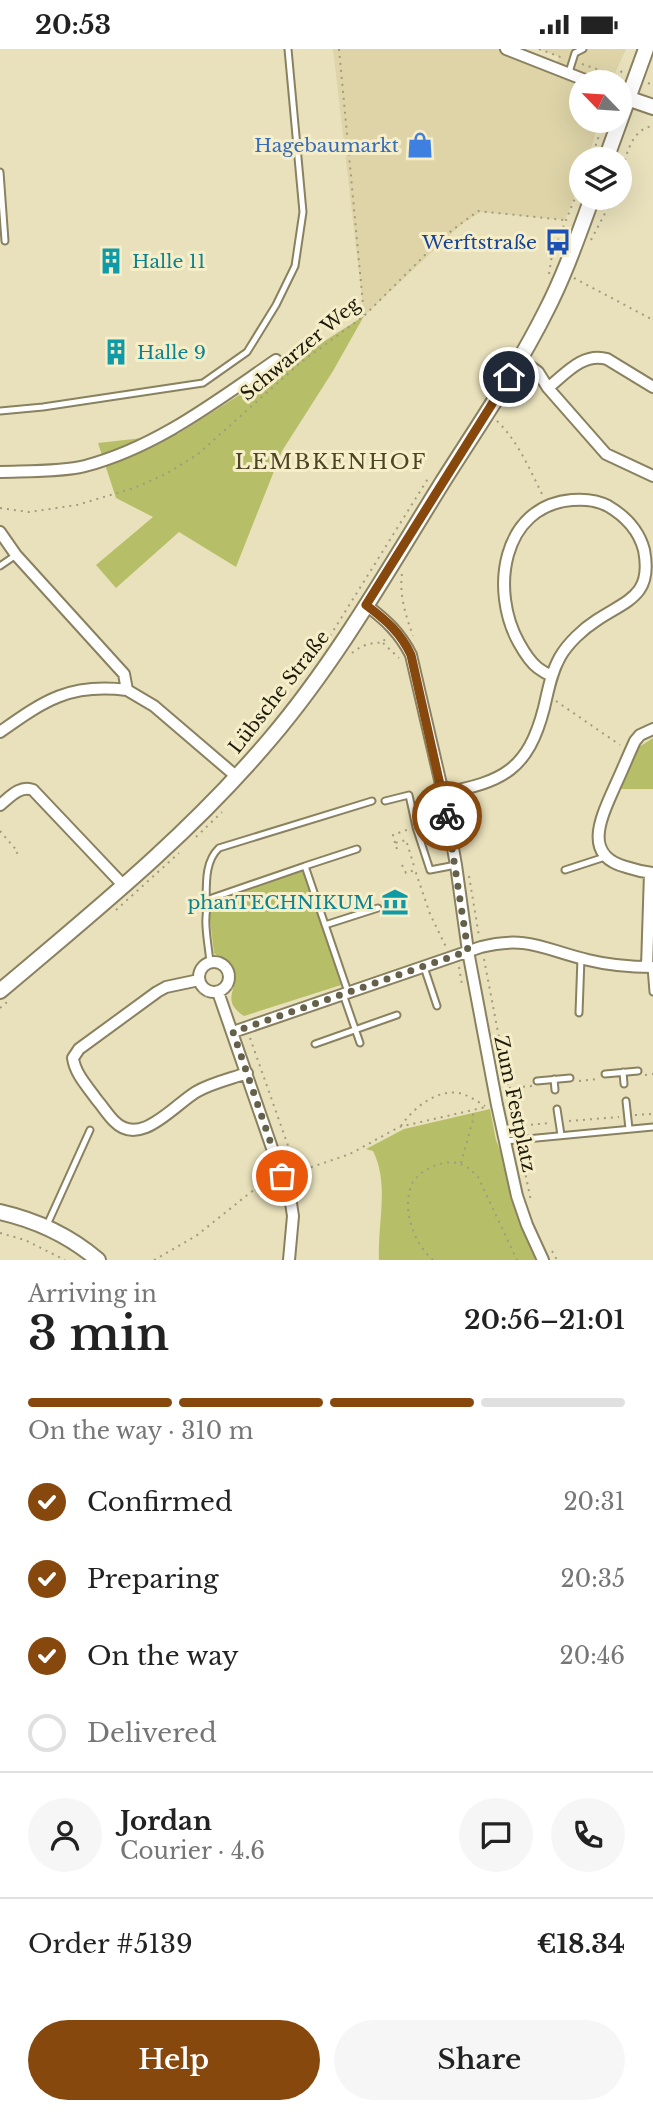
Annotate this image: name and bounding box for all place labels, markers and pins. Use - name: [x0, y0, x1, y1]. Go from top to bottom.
- shop icon: Hagebaumarkt: [405, 130, 435, 160]
- place label: Hagebaumarkt: [254, 134, 400, 157]
- bus stop icon: Werftstraße: [543, 227, 573, 257]
- place label: Werftstraße: [421, 231, 537, 254]
- building icon: Halle 11: [96, 246, 126, 276]
- place label: Halle 11: [132, 250, 206, 273]
- building icon: Halle 9: [101, 337, 131, 367]
- place label: Halle 9: [137, 341, 206, 364]
- pin: [479, 347, 539, 407]
- museum icon: phanTECHNIKUM: [380, 887, 410, 917]
- place label: phanTECHNIKUM: [187, 891, 374, 914]
- pin: [252, 1146, 312, 1206]

